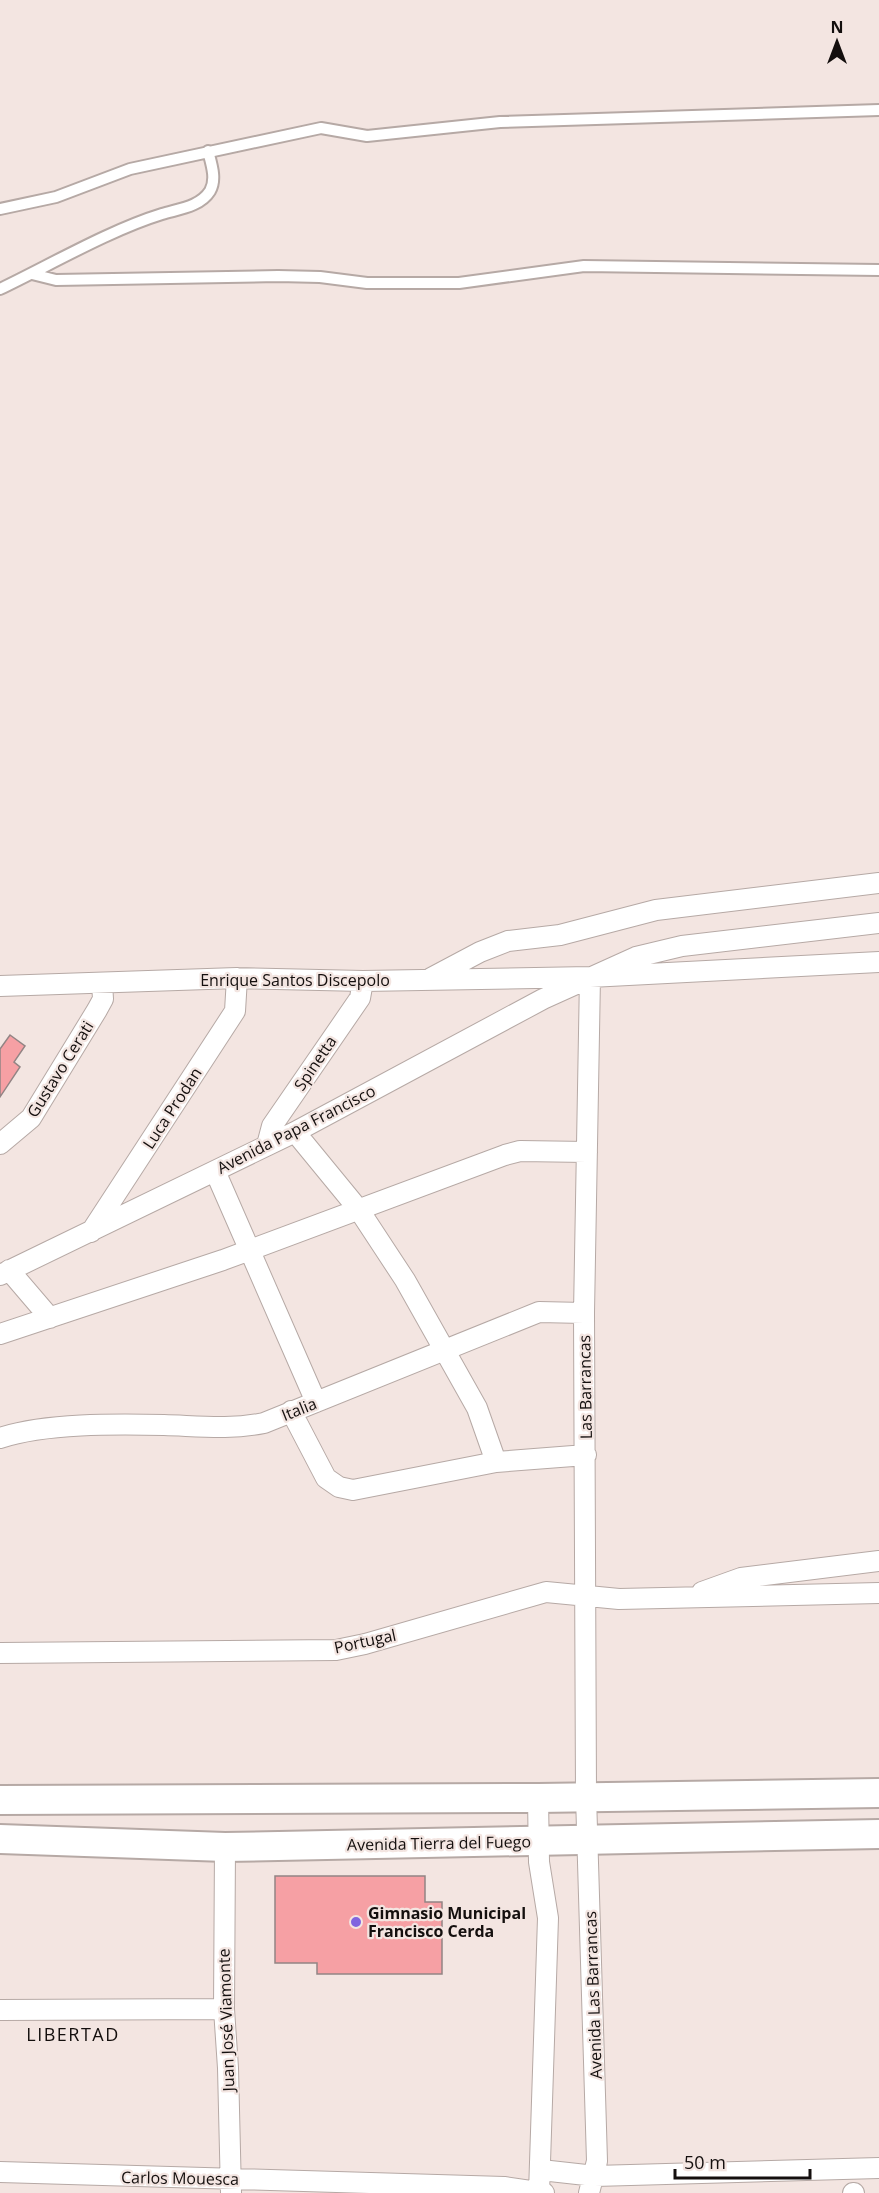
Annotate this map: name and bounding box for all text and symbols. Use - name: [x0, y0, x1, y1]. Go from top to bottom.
- north arrow: [807, 12, 867, 72]
- text: N: [830, 16, 844, 38]
- street label: Enrique Santos Discepolo: [200, 969, 390, 991]
- street label: Gustavo Cerati: [22, 1017, 98, 1121]
- street label: Spinetta: [289, 1031, 341, 1095]
- street label: Luca Prodan: [137, 1063, 207, 1153]
- street label: Avenida Papa Francisco: [213, 1079, 379, 1179]
- street label: Las Barrancas: [573, 1335, 597, 1439]
- street label: Italia: [278, 1392, 320, 1426]
- street label: Portugal: [332, 1624, 398, 1658]
- street label: Avenida Tierra del Fuego: [347, 1830, 531, 1856]
- place label: Gimnasio Municipal Francisco Cerda: [368, 1902, 526, 1942]
- street label: Avenida Las Barrancas: [579, 1911, 607, 2079]
- marker: Gimnasio Municipal Francisco Cerda: [349, 1915, 363, 1929]
- street label: Juan José Viamonte: [213, 1948, 240, 2094]
- district label: LIBERTAD: [26, 2022, 120, 2046]
- scale bar: [675, 2142, 810, 2180]
- text: 50 m: [684, 2150, 726, 2174]
- street label: Carlos Mouesca: [121, 2166, 239, 2190]

